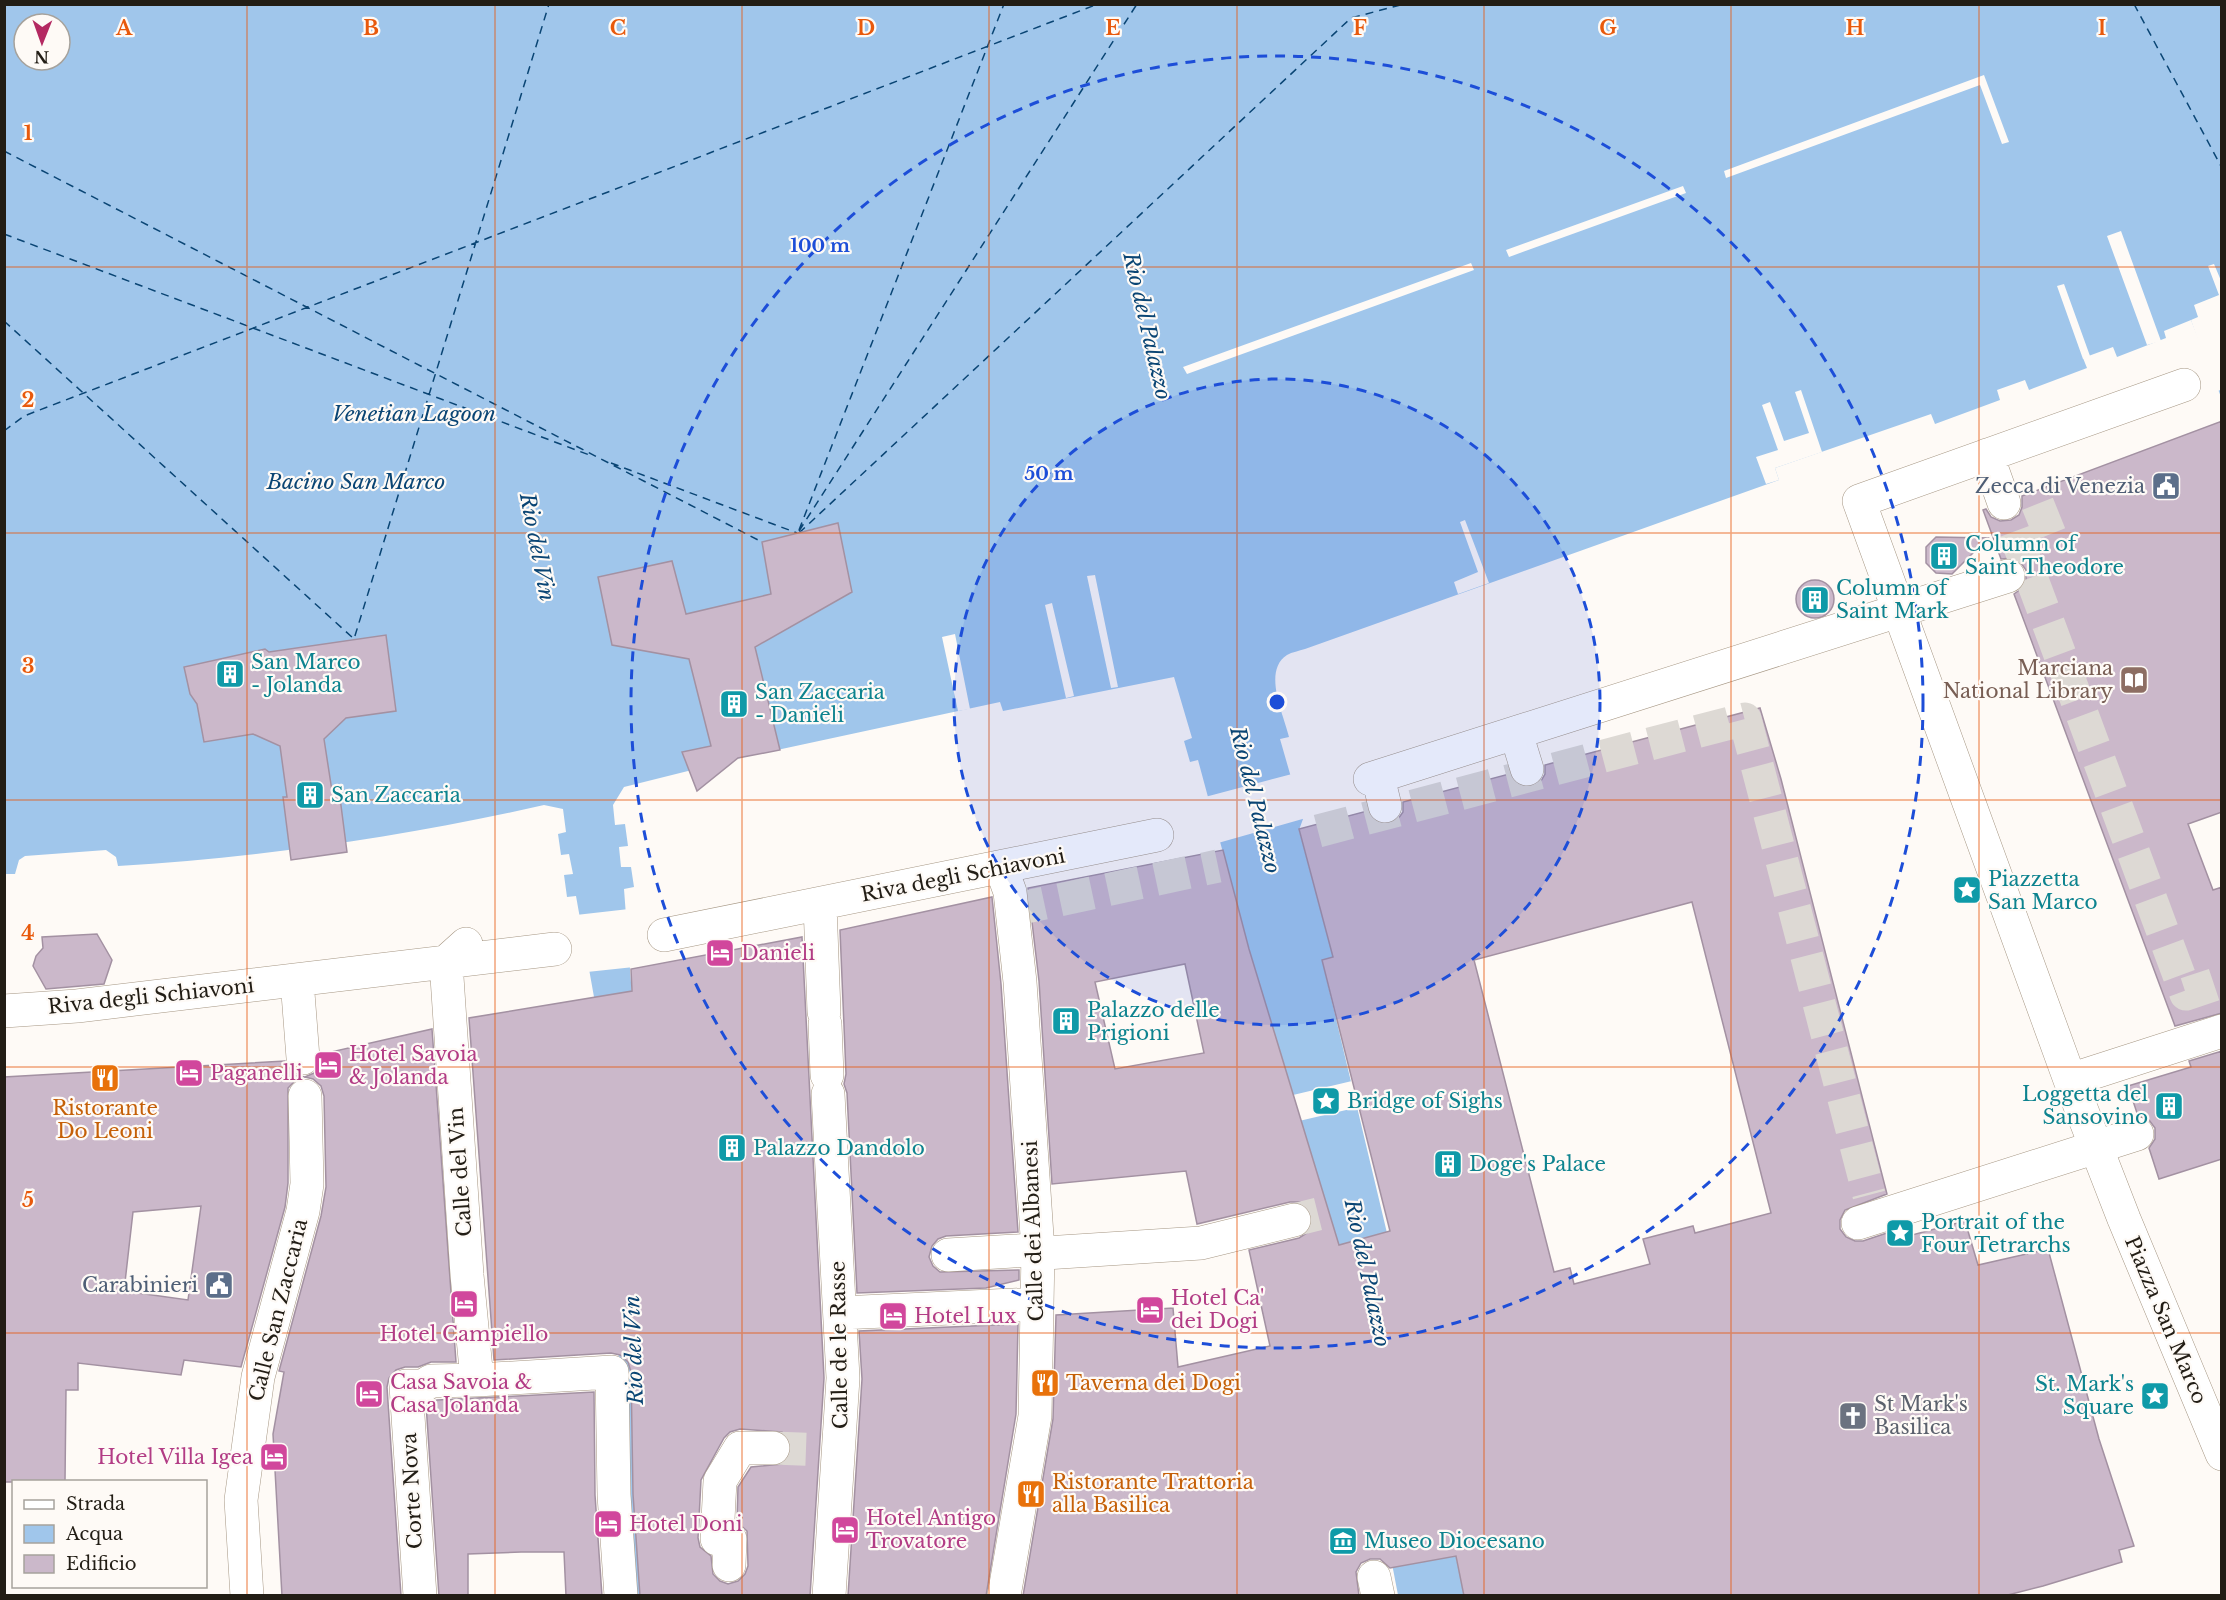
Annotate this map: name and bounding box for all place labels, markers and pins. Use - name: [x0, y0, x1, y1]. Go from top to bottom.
- public building icon: Zecca di Venezia: [2150, 470, 2182, 502]
- place label: Zecca di Venezia: [1975, 474, 2146, 498]
- place label: Column of Saint Theodore: [1965, 532, 2124, 579]
- building icon: Column of Saint Theodore: [1928, 540, 1960, 572]
- place label: Column of Saint Mark: [1836, 576, 1950, 623]
- building icon: Column of Saint Mark: [1799, 584, 1831, 616]
- place label: San Marco - Jolanda: [251, 650, 361, 697]
- place label: Marciana National Library: [1943, 656, 2114, 703]
- building icon: San Marco - Jolanda: [214, 658, 246, 690]
- library icon: Marciana National Library: [2118, 664, 2150, 696]
- place label: San Zaccaria - Danieli: [755, 680, 886, 727]
- building icon: San Zaccaria - Danieli: [718, 688, 750, 720]
- centre of rings: [1267, 692, 1287, 712]
- building icon: San Zaccaria: [294, 779, 326, 811]
- place label: San Zaccaria: [331, 783, 462, 807]
- place label: Piazzetta San Marco: [1988, 867, 2098, 914]
- place icon: Piazzetta San Marco: [1951, 874, 1983, 906]
- hotel icon: Danieli: [704, 937, 736, 969]
- place label: Danieli: [741, 941, 815, 965]
- place label: Palazzo delle Prigioni: [1087, 998, 1220, 1045]
- building icon: Palazzo delle Prigioni: [1050, 1005, 1082, 1037]
- place label: Hotel Savoia & Jolanda: [349, 1042, 479, 1089]
- hotel icon: Hotel Savoia & Jolanda: [312, 1049, 344, 1081]
- hotel icon: Paganelli: [173, 1057, 205, 1089]
- place label: Paganelli: [210, 1061, 303, 1085]
- restaurant icon: Ristorante Do Leoni: [89, 1062, 121, 1094]
- place label: Loggetta del Sansovino: [2022, 1082, 2148, 1129]
- place icon: Bridge of Sighs: [1310, 1085, 1342, 1117]
- place label: Bridge of Sighs: [1347, 1089, 1503, 1113]
- building icon: Loggetta del Sansovino: [2153, 1090, 2185, 1122]
- place label: Ristorante Do Leoni: [52, 1096, 158, 1143]
- building icon: Palazzo Dandolo: [716, 1132, 748, 1164]
- place label: Palazzo Dandolo: [753, 1136, 925, 1160]
- building icon: Doge's Palace: [1432, 1148, 1464, 1180]
- place label: Doge's Palace: [1469, 1152, 1606, 1176]
- place label: Portrait of the Four Tetrarchs: [1921, 1210, 2071, 1257]
- place icon: Portrait of the Four Tetrarchs: [1884, 1217, 1916, 1249]
- public building icon: Carabinieri: [203, 1269, 235, 1301]
- place label: Carabinieri: [82, 1273, 198, 1297]
- place label: Hotel Ca' dei Dogi: [1171, 1286, 1264, 1333]
- hotel icon: Hotel Campiello: [448, 1288, 480, 1320]
- hotel icon: Hotel Ca' dei Dogi: [1134, 1294, 1166, 1326]
- hotel icon: Hotel Lux: [877, 1300, 909, 1332]
- place label: Hotel Lux: [914, 1304, 1016, 1328]
- place label: Hotel Campiello: [380, 1322, 548, 1346]
- restaurant icon: Taverna dei Dogi: [1029, 1367, 1061, 1399]
- place label: Casa Savoia & Casa Jolanda: [390, 1370, 532, 1417]
- place label: Taverna dei Dogi: [1066, 1371, 1241, 1395]
- place label: St. Mark's Square: [2035, 1372, 2134, 1419]
- hotel icon: Casa Savoia & Casa Jolanda: [353, 1378, 385, 1410]
- place icon: St. Mark's Square: [2139, 1380, 2171, 1412]
- place label: St Mark's Basilica: [1874, 1392, 1968, 1439]
- church icon: St Mark's Basilica: [1837, 1400, 1869, 1432]
- hotel icon: Hotel Villa Igea: [258, 1441, 290, 1473]
- place label: Hotel Villa Igea: [97, 1445, 254, 1469]
- place label: Ristorante Trattoria alla Basilica: [1052, 1470, 1255, 1517]
- restaurant icon: Ristorante Trattoria alla Basilica: [1015, 1478, 1047, 1510]
- place label: Hotel Antigo Trovatore: [866, 1506, 996, 1553]
- hotel icon: Hotel Doni: [592, 1508, 624, 1540]
- place label: Hotel Doni: [629, 1512, 743, 1536]
- hotel icon: Hotel Antigo Trovatore: [829, 1514, 861, 1546]
- museum icon: Museo Diocesano: [1327, 1525, 1359, 1557]
- place label: Museo Diocesano: [1364, 1529, 1545, 1553]

